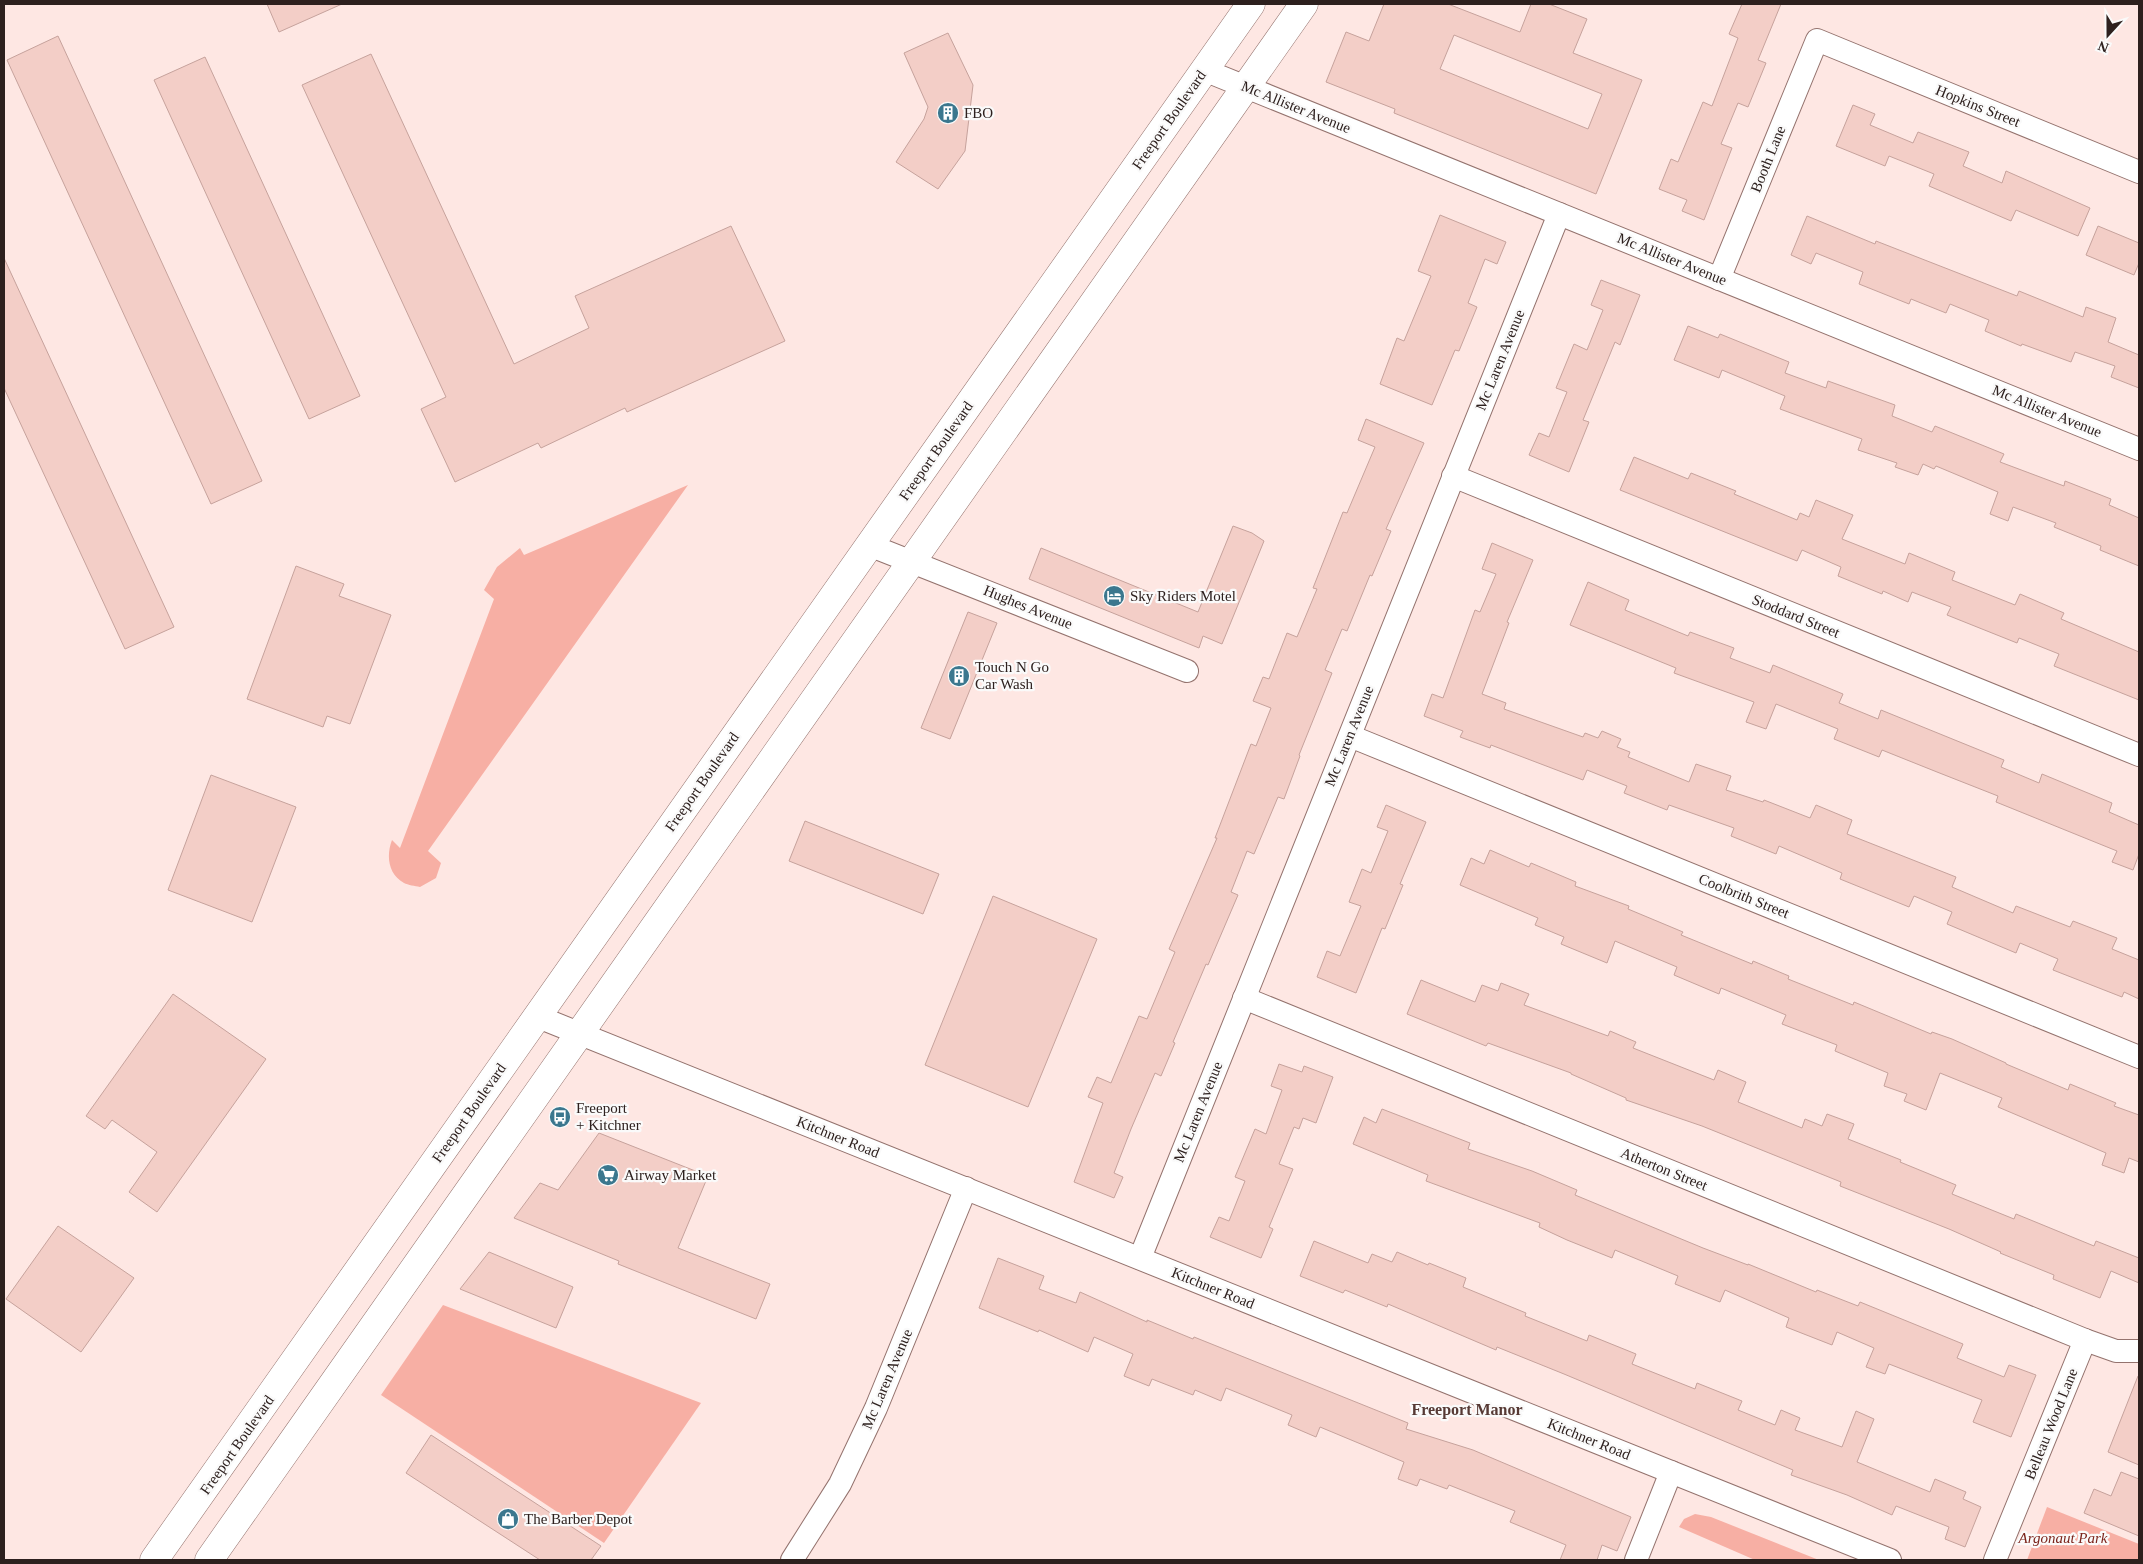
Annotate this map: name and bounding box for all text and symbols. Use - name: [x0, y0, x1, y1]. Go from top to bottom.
- north arrow: [2083, 10, 2133, 60]
- text: N: [2096, 38, 2111, 55]
- street label: Freeport Boulevard: [1129, 67, 1209, 173]
- street label: Mc Allister Avenue: [1239, 78, 1353, 136]
- street label: Hopkins Street: [1933, 82, 2023, 131]
- building icon: FBO: [936, 101, 960, 125]
- place label: FBO: [964, 105, 993, 121]
- street label: Booth Lane: [1747, 123, 1789, 195]
- street label: Mc Allister Avenue: [1615, 230, 1729, 288]
- street label: Mc Laren Avenue: [1473, 307, 1528, 413]
- street label: Mc Allister Avenue: [1990, 382, 2104, 440]
- street label: Freeport Boulevard: [896, 398, 976, 504]
- street label: Hughes Avenue: [981, 582, 1075, 632]
- hotel icon: Sky Riders Motel: [1102, 584, 1126, 608]
- place label: Sky Riders Motel: [1130, 588, 1236, 604]
- street label: Stoddard Street: [1750, 591, 1843, 641]
- place label: Touch N Go Car Wash: [975, 659, 1049, 692]
- building icon: Touch N Go Car Wash: [947, 664, 971, 688]
- street label: Mc Laren Avenue: [1322, 683, 1377, 789]
- street label: Freeport Boulevard: [662, 729, 742, 835]
- street label: Coolbrith Street: [1696, 871, 1792, 922]
- street label: Mc Laren Avenue: [1171, 1059, 1226, 1165]
- street label: Freeport Boulevard: [429, 1060, 509, 1166]
- place label: Freeport + Kitchner: [576, 1100, 641, 1133]
- bus stop icon: Freeport + Kitchner: [548, 1105, 572, 1129]
- street label: Kitchner Road: [794, 1113, 882, 1161]
- street label: Atherton Street: [1618, 1144, 1710, 1194]
- supermarket icon: Airway Market: [596, 1163, 620, 1187]
- place label: Airway Market: [624, 1167, 717, 1183]
- street label: Kitchner Road: [1169, 1264, 1257, 1312]
- street label: Mc Laren Avenue: [859, 1326, 915, 1431]
- street label: Belleau Wood Lane: [2021, 1366, 2081, 1482]
- street label: Freeport Boulevard: [197, 1392, 277, 1498]
- district label: Freeport Manor: [1411, 1401, 1523, 1419]
- street label: Kitchner Road: [1545, 1415, 1633, 1463]
- shop icon: The Barber Depot: [496, 1507, 520, 1531]
- place label: The Barber Depot: [524, 1511, 633, 1527]
- park label: Argonaut Park: [2017, 1530, 2108, 1546]

